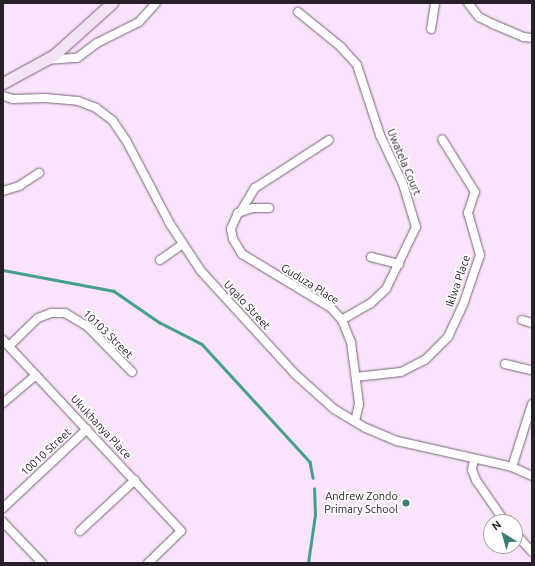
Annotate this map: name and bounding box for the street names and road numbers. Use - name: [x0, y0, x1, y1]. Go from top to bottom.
- street label: Uwatela Court: [384, 127, 424, 197]
- street label: Iklwa Place: [443, 253, 473, 309]
- street label: Guduza Place: [279, 261, 341, 307]
- street label: Uqalo Street: [221, 278, 273, 332]
- street label: 10103 Street: [80, 307, 136, 361]
- street label: Ukukhanya Place: [68, 392, 134, 462]
- street label: 10010 Street: [18, 425, 74, 479]

